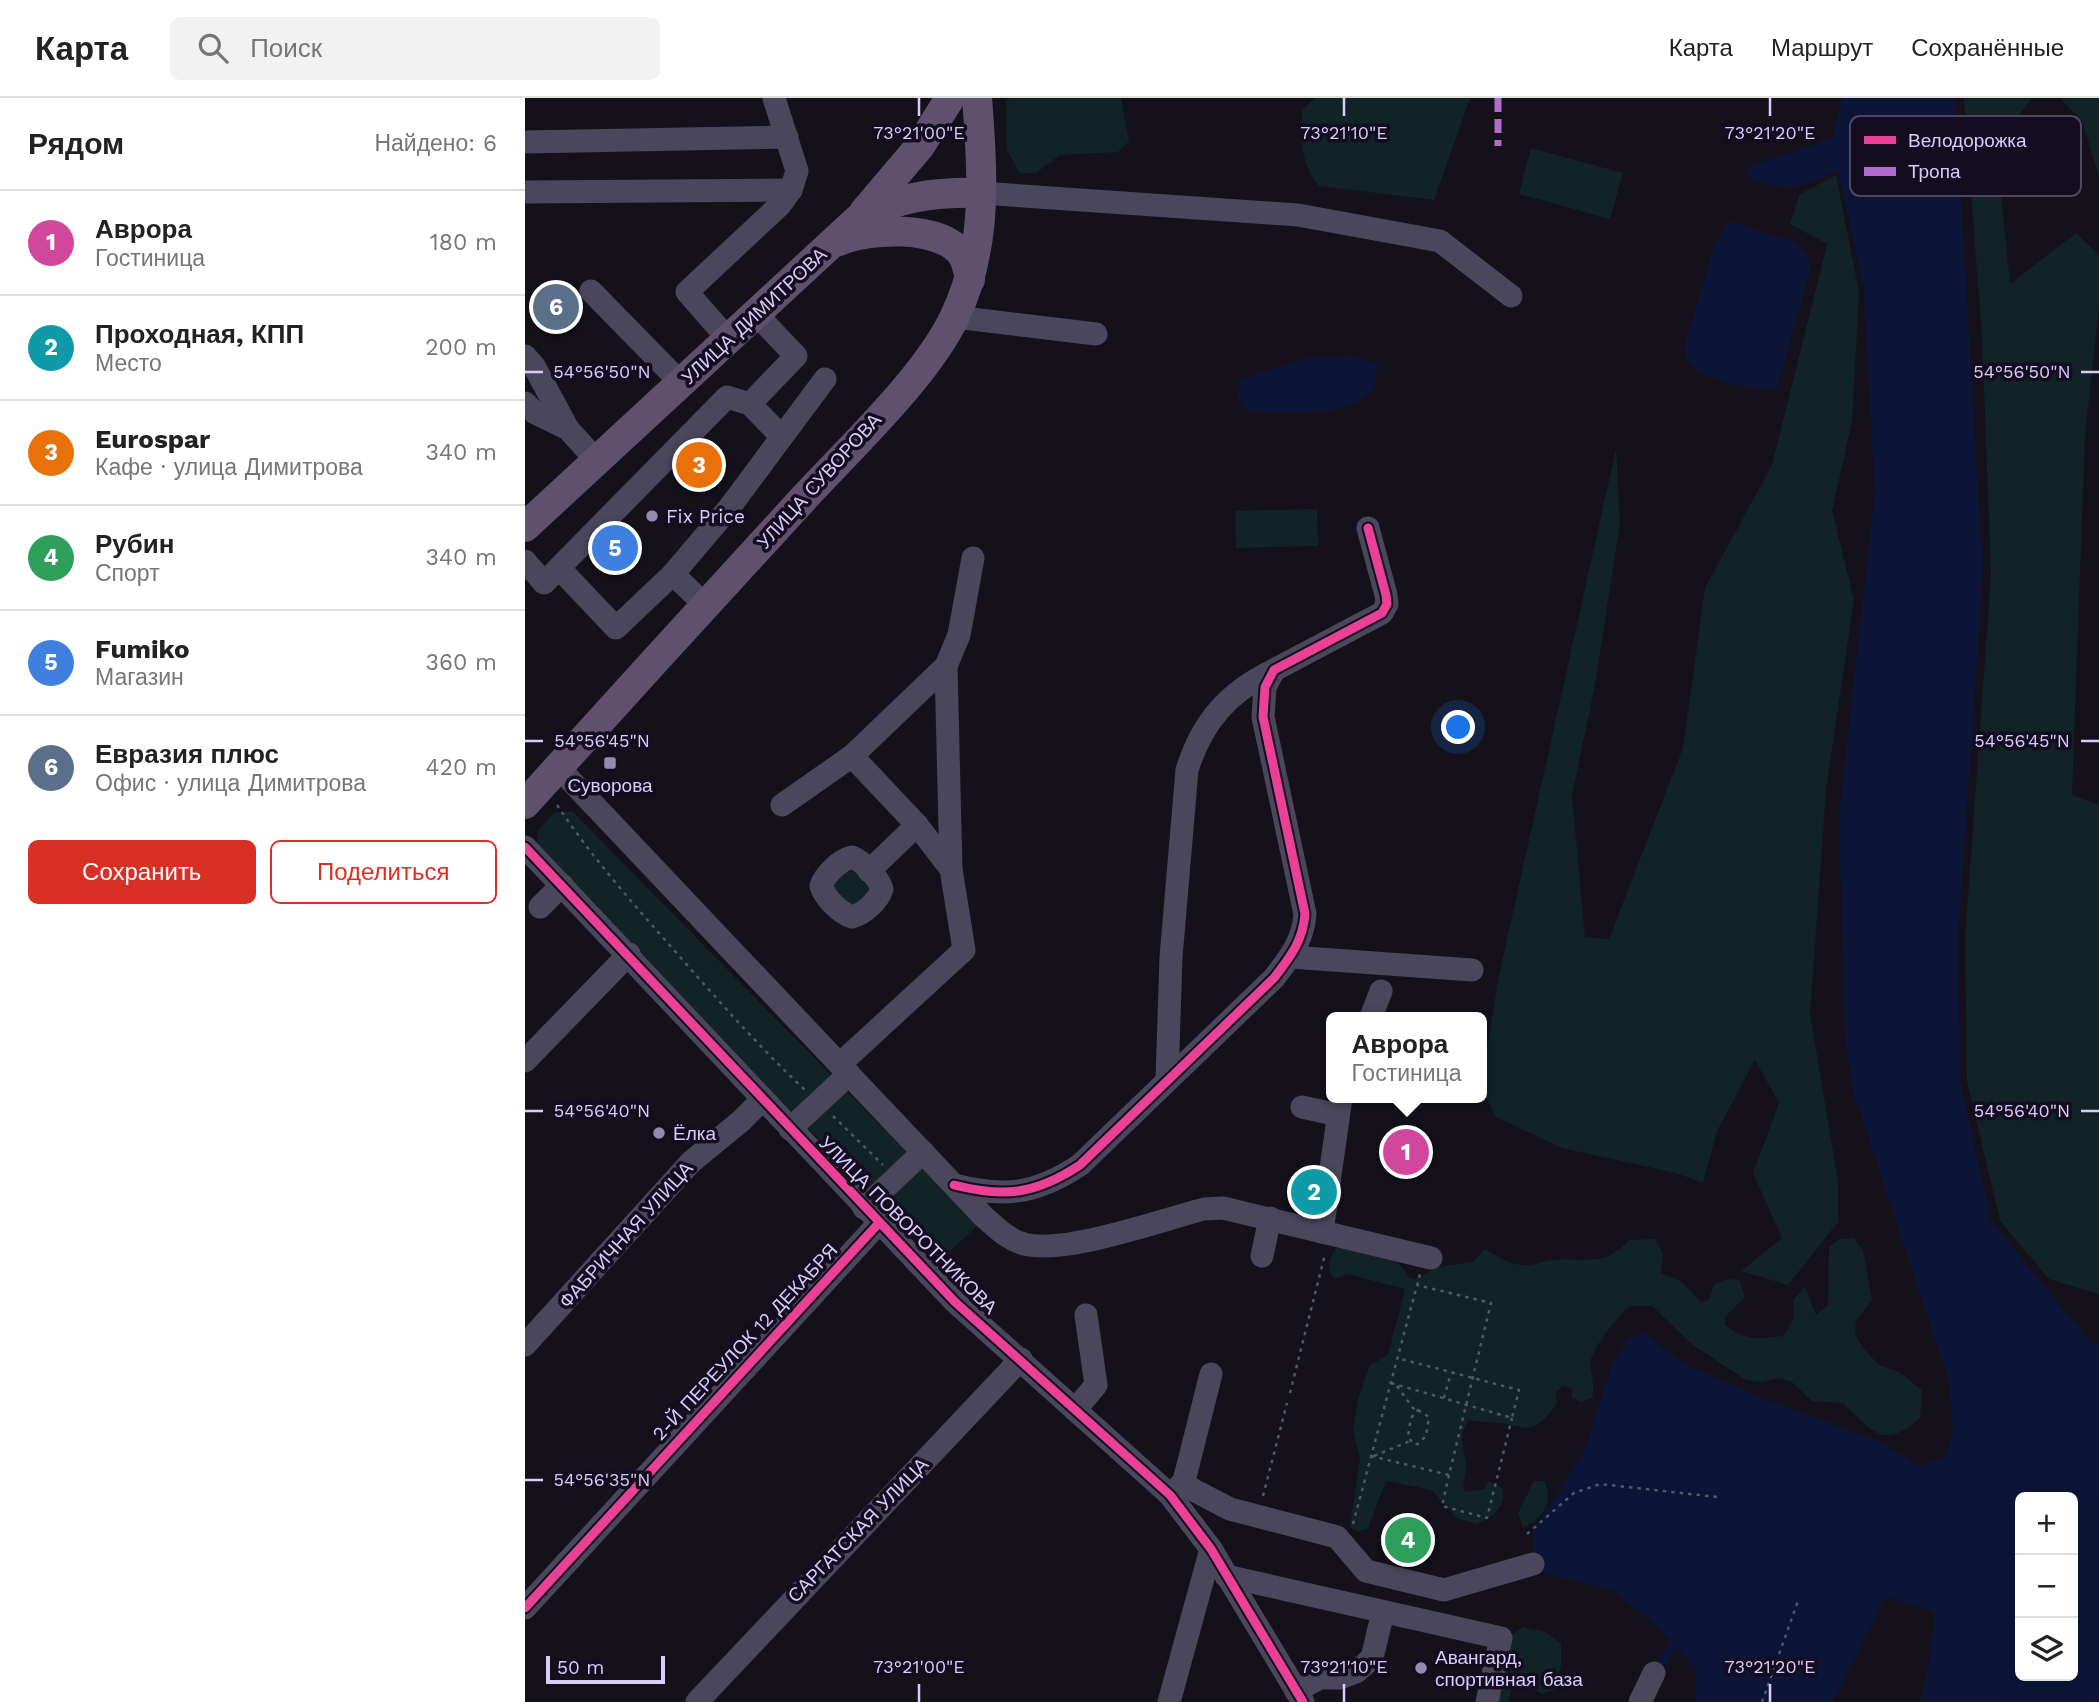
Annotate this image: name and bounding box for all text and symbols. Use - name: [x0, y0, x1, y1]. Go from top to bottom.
- search box: [170, 17, 660, 80]
- text: Карта: [35, 29, 128, 68]
- icon: search: [194, 29, 232, 67]
- text: Поиск: [250, 33, 322, 63]
- text: Карта: [1669, 34, 1733, 62]
- text: Маршрут: [1771, 34, 1873, 62]
- text: Сохранённые: [1911, 34, 2064, 62]
- legend: [1850, 116, 2081, 196]
- text: 73°21'00"E: [873, 122, 965, 143]
- text: 73°21'10"E: [1300, 122, 1388, 143]
- text: 73°21'20"E: [1724, 122, 1816, 143]
- text: Рядом: [28, 126, 124, 161]
- text: Велодорожка: [1908, 129, 2027, 152]
- text: Найдено: 6: [374, 130, 497, 157]
- text: Тропа: [1908, 160, 1961, 183]
- text: Аврора: [95, 214, 192, 244]
- text: 1: [46, 229, 56, 256]
- text: 180 m: [430, 229, 497, 256]
- street label: УЛИЦА ДИМИТРОВА: [677, 243, 832, 389]
- text: Гостиница: [95, 245, 205, 272]
- pin: 6: [533, 281, 579, 333]
- text: Проходная, КПП: [95, 319, 304, 349]
- text: 2: [44, 334, 58, 361]
- text: 200 m: [425, 334, 497, 361]
- text: Место: [95, 350, 162, 377]
- text: 54°56'50"N: [553, 361, 651, 382]
- text: 54°56'50"N: [1973, 361, 2071, 382]
- street label: УЛИЦА СУВОРОВА: [752, 408, 886, 554]
- text: Eurospar: [95, 424, 210, 454]
- text: 3: [44, 439, 58, 466]
- text: 340 m: [425, 439, 497, 466]
- pin: 3: [676, 439, 722, 491]
- text: Кафе · улица Димитрова: [95, 454, 363, 481]
- place label: Fix Price: [666, 505, 745, 528]
- marker: Fix Price: [644, 508, 660, 524]
- pin: 5: [592, 522, 638, 574]
- text: Рубин: [95, 529, 175, 559]
- text: 4: [44, 544, 58, 571]
- text: 340 m: [425, 544, 497, 571]
- text: Спорт: [95, 560, 160, 587]
- text: Fumiko: [95, 634, 190, 664]
- text: 5: [44, 649, 58, 676]
- text: 360 m: [426, 649, 497, 676]
- text: Магазин: [95, 664, 184, 691]
- your location: [1441, 710, 1475, 744]
- text: 54°56'45"N: [554, 730, 650, 751]
- text: 54°56'45"N: [1974, 730, 2070, 751]
- text: Евразия плюс: [95, 739, 279, 769]
- text: 6: [44, 754, 58, 781]
- text: 420 m: [425, 754, 497, 781]
- marker: Суворова: [602, 755, 618, 771]
- text: Офис · улица Димитрова: [95, 770, 366, 797]
- place label: Суворова: [567, 774, 653, 797]
- button: Сохранить: [28, 840, 256, 904]
- button: Поделиться: [270, 840, 497, 904]
- popup: [1326, 1012, 1487, 1103]
- text: Аврора: [1351, 1029, 1448, 1059]
- text: Гостиница: [1351, 1060, 1462, 1087]
- text: 54°56'40"N: [554, 1100, 650, 1121]
- text: 54°56'40"N: [1974, 1100, 2070, 1121]
- place label: Ёлка: [673, 1122, 716, 1145]
- marker: Ёлка: [651, 1125, 667, 1141]
- pin: 1: [1383, 1126, 1429, 1178]
- street label: УЛИЦА ПОВОРОТНИКОВА: [814, 1131, 1002, 1319]
- street label: ФАБРИЧНАЯ УЛИЦА: [554, 1157, 698, 1313]
- pin: 2: [1291, 1166, 1337, 1218]
- street label: 2-Й ПЕРЕУЛОК 12 ДЕКАБРЯ: [648, 1239, 842, 1445]
- street label: САРГАТСКАЯ УЛИЦА: [783, 1453, 933, 1607]
- text: 54°56'35"N: [554, 1469, 650, 1490]
- map controls: [2015, 1492, 2078, 1681]
- button: +: [2015, 1492, 2078, 1555]
- pin: 4: [1385, 1514, 1431, 1566]
- button: −: [2015, 1555, 2078, 1618]
- button: layers: [2015, 1618, 2078, 1681]
- place label: Авангард, спортивная база: [1435, 1646, 1583, 1691]
- scale bar: [546, 1653, 665, 1685]
- text: 50 m: [557, 1656, 604, 1679]
- text: 73°21'00"E: [873, 1656, 965, 1677]
- text: 73°21'10"E: [1300, 1656, 1388, 1677]
- text: 73°21'20"E: [1724, 1656, 1816, 1677]
- marker: Авангард, спортивная база: [1413, 1660, 1429, 1676]

